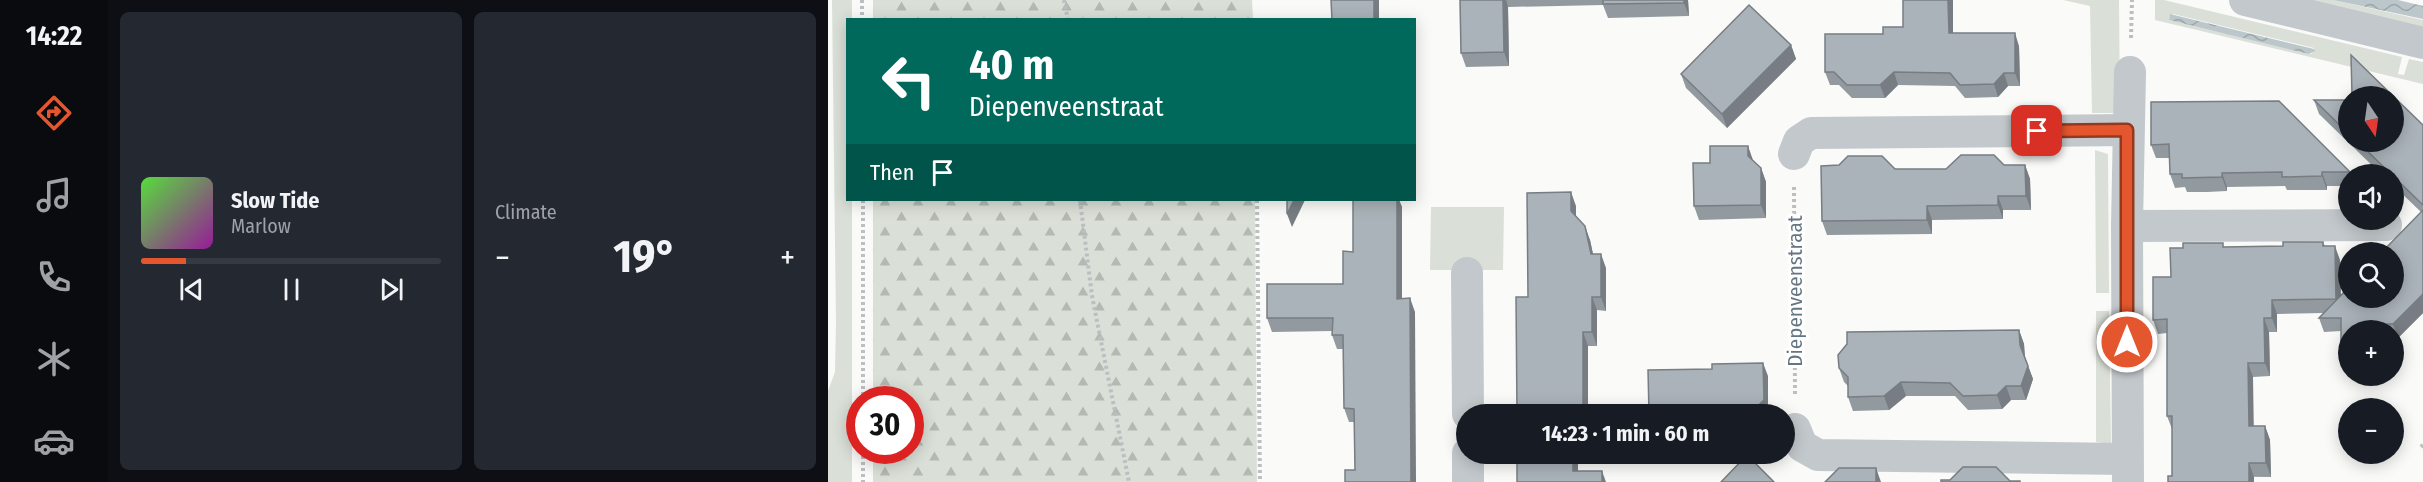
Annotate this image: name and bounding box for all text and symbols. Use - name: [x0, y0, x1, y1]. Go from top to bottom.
- text: 14:22: [26, 20, 82, 52]
- text: 40 m: [969, 40, 1054, 90]
- icon: left: [870, 42, 948, 120]
- north arrow: [2338, 86, 2404, 152]
- map controls: [2338, 86, 2404, 464]
- text: Diepenveenstraat: [969, 91, 1163, 123]
- icon: directions: [33, 92, 75, 134]
- pin: [2011, 105, 2062, 156]
- icon: arrive: [2020, 114, 2053, 147]
- icon: arrive: [926, 156, 959, 189]
- text: Then: [870, 159, 914, 186]
- button: sound: [2338, 164, 2404, 230]
- icon: music: [33, 174, 75, 216]
- text: Slow Tide: [231, 187, 319, 214]
- text: Climate: [495, 200, 557, 224]
- text: Marlow: [231, 214, 291, 238]
- street label: Diepenveenstraat: [1782, 215, 1808, 367]
- text: 19°: [613, 230, 677, 284]
- text: −: [495, 238, 510, 278]
- text: +: [780, 238, 795, 278]
- button: search: [2338, 242, 2404, 308]
- icon: phone: [33, 256, 75, 298]
- icon: previous: [175, 273, 208, 306]
- icon: pause: [275, 273, 308, 306]
- icon: next: [375, 273, 408, 306]
- position arrow: [2095, 310, 2159, 374]
- button: +: [2338, 320, 2404, 386]
- icon: climate: [33, 338, 75, 380]
- speed limit sign: 30: [846, 386, 924, 464]
- button: −: [2338, 398, 2404, 464]
- icon: car: [33, 420, 75, 462]
- text: 14:23 · 1 min · 60 m: [1542, 420, 1709, 447]

